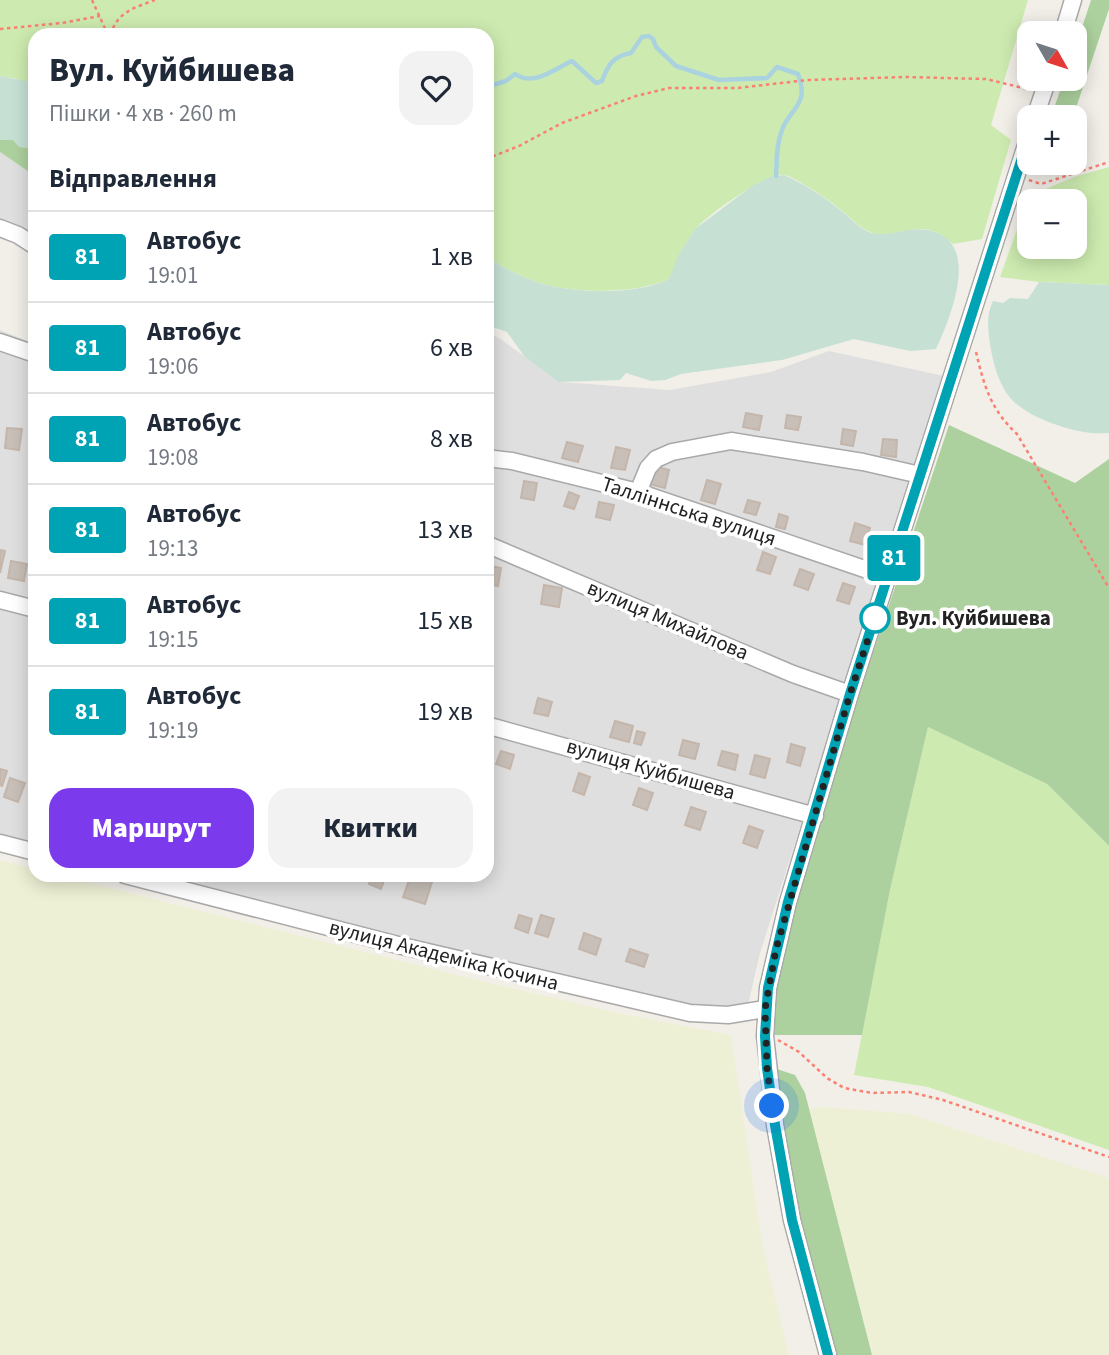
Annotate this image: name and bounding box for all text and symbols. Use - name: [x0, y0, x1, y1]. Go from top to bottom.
- north arrow: [1017, 21, 1087, 91]
- map controls: [1017, 21, 1087, 259]
- text: Вул. Куйбишева: [49, 47, 295, 94]
- button: heart: [399, 51, 473, 125]
- text: Пішки · 4 хв · 260 m: [49, 97, 237, 130]
- button: +: [1017, 105, 1087, 175]
- text: Відправлення: [49, 160, 217, 197]
- button: −: [1017, 189, 1087, 259]
- text: Автобус: [147, 222, 241, 259]
- text: 1 хв: [430, 238, 473, 275]
- text: 81: [75, 239, 100, 274]
- text: 19:01: [147, 259, 198, 292]
- text: Автобус: [147, 313, 241, 350]
- text: 6 хв: [430, 329, 473, 366]
- text: 81: [75, 330, 100, 365]
- text: 19:06: [147, 350, 198, 383]
- text: Автобус: [147, 404, 241, 441]
- text: 8 хв: [430, 420, 473, 457]
- text: 81: [75, 421, 100, 456]
- text: 19:08: [147, 441, 198, 474]
- street label: Талліннська вулиця: [598, 469, 780, 553]
- text: Автобус: [147, 495, 241, 532]
- text: 13 хв: [417, 511, 473, 548]
- text: 81: [75, 512, 100, 547]
- text: 19:13: [147, 532, 198, 565]
- line badge: 81: [862, 535, 926, 581]
- text: 81: [881, 540, 907, 575]
- street label: вулиця Михайлова: [583, 572, 753, 668]
- text: Автобус: [147, 586, 241, 623]
- text: 15 хв: [417, 602, 473, 639]
- text: 81: [75, 603, 100, 638]
- marker: Вул. Куйбишева: [860, 603, 890, 633]
- place label: Вул. Куйбишева: [896, 603, 1051, 633]
- text: 19:15: [147, 623, 198, 656]
- text: Автобус: [147, 677, 241, 714]
- text: 19 хв: [417, 693, 473, 730]
- text: 81: [75, 694, 100, 729]
- text: 19:19: [147, 714, 198, 747]
- street label: вулиця Куйбишева: [563, 731, 739, 807]
- button: Маршрут: [49, 788, 254, 868]
- button: Квитки: [268, 788, 473, 868]
- street label: вулиця Академіка Кочина: [326, 912, 562, 998]
- your location: [754, 1088, 789, 1123]

